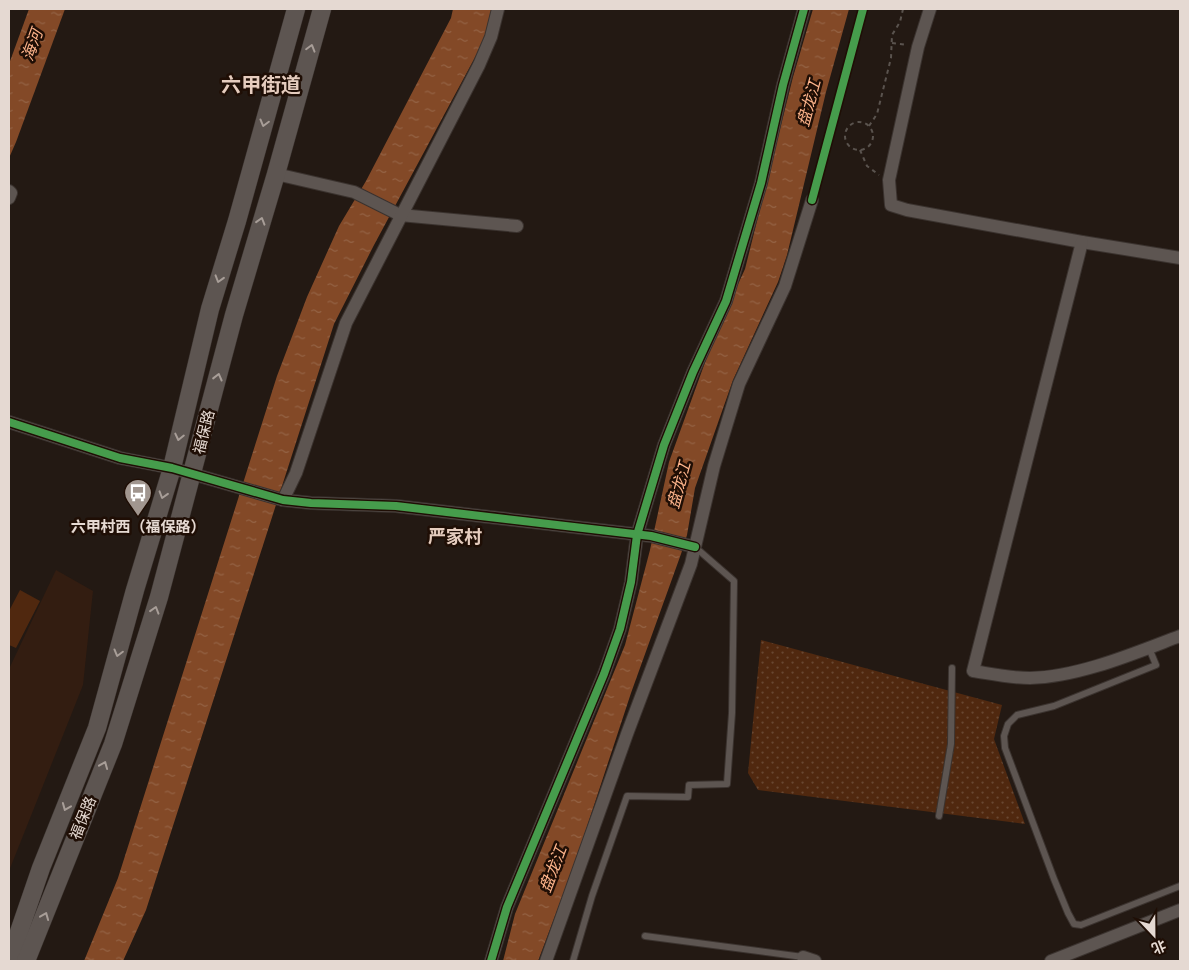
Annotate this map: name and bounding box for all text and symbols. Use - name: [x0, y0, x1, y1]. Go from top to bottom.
- water label: 海河: [18, 24, 47, 63]
- one-way arrow: [306, 44, 316, 52]
- district label: 六甲街道: [221, 73, 301, 97]
- water label: 盘龙江: [794, 75, 825, 129]
- one-way arrow: [259, 119, 270, 127]
- one-way arrow: [256, 217, 266, 225]
- one-way arrow: [215, 274, 225, 283]
- one-way arrow: [212, 374, 222, 382]
- street label: 福保路: [190, 408, 218, 456]
- one-way arrow: [174, 432, 185, 441]
- water label: 盘龙江: [664, 457, 695, 511]
- bus stop icon: 六甲村西（福保路）: [123, 478, 153, 517]
- one-way arrow: [159, 491, 169, 499]
- place label: 六甲村西（福保路）: [70, 518, 206, 536]
- district label: 严家村: [428, 526, 482, 548]
- one-way arrow: [149, 607, 159, 615]
- one-way arrow: [113, 649, 123, 657]
- one-way arrow: [98, 761, 109, 770]
- street label: 福保路: [66, 794, 100, 842]
- one-way arrow: [61, 802, 72, 811]
- water label: 盘龙江: [536, 841, 571, 895]
- north arrow: [1129, 910, 1179, 960]
- one-way arrow: [38, 912, 49, 921]
- text: 北: [1149, 936, 1168, 957]

